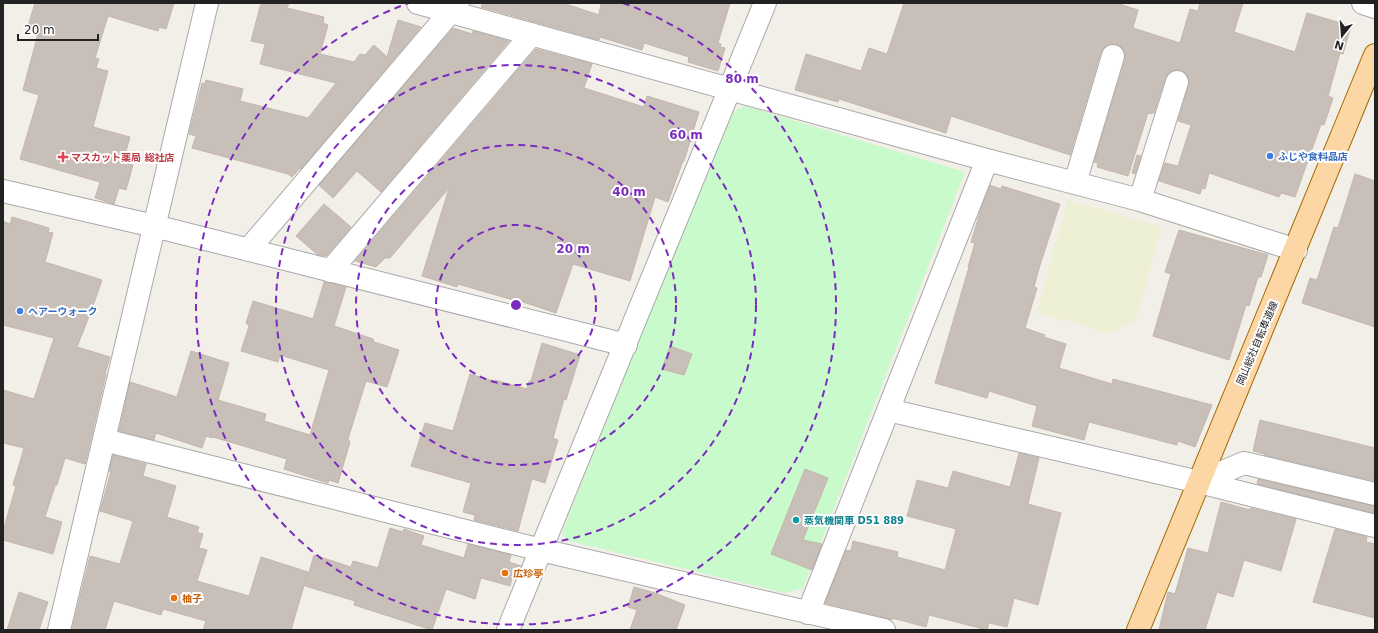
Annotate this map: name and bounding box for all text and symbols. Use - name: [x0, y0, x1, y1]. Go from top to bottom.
- scale bar: [18, 16, 98, 42]
- north arrow: [1322, 16, 1362, 56]
- text: 20 m: [24, 23, 55, 37]
- text: N: [1333, 38, 1346, 53]
- text: 80 m: [725, 72, 759, 86]
- text: 60 m: [669, 128, 703, 142]
- marker: ふじや食料品店: [1265, 151, 1275, 161]
- place label: ふじや食料品店: [1278, 151, 1348, 162]
- marker: マスカット薬局 総社店: [58, 152, 68, 162]
- place label: マスカット薬局 総社店: [71, 152, 174, 163]
- text: 40 m: [612, 185, 646, 199]
- text: 20 m: [556, 242, 590, 256]
- centre of rings: [509, 298, 523, 312]
- street label: 岡山総社自転車道線: [1234, 299, 1280, 387]
- marker: ヘアーウォーク: [15, 306, 25, 316]
- place label: ヘアーウォーク: [28, 306, 97, 317]
- marker: 蒸気機関車 D51 889: [791, 515, 801, 525]
- place label: 蒸気機関車 D51 889: [804, 515, 904, 526]
- marker: 広珍亭: [500, 568, 510, 578]
- place label: 広珍亭: [513, 568, 543, 579]
- marker: 柚子: [169, 593, 179, 603]
- place label: 柚子: [182, 593, 202, 604]

